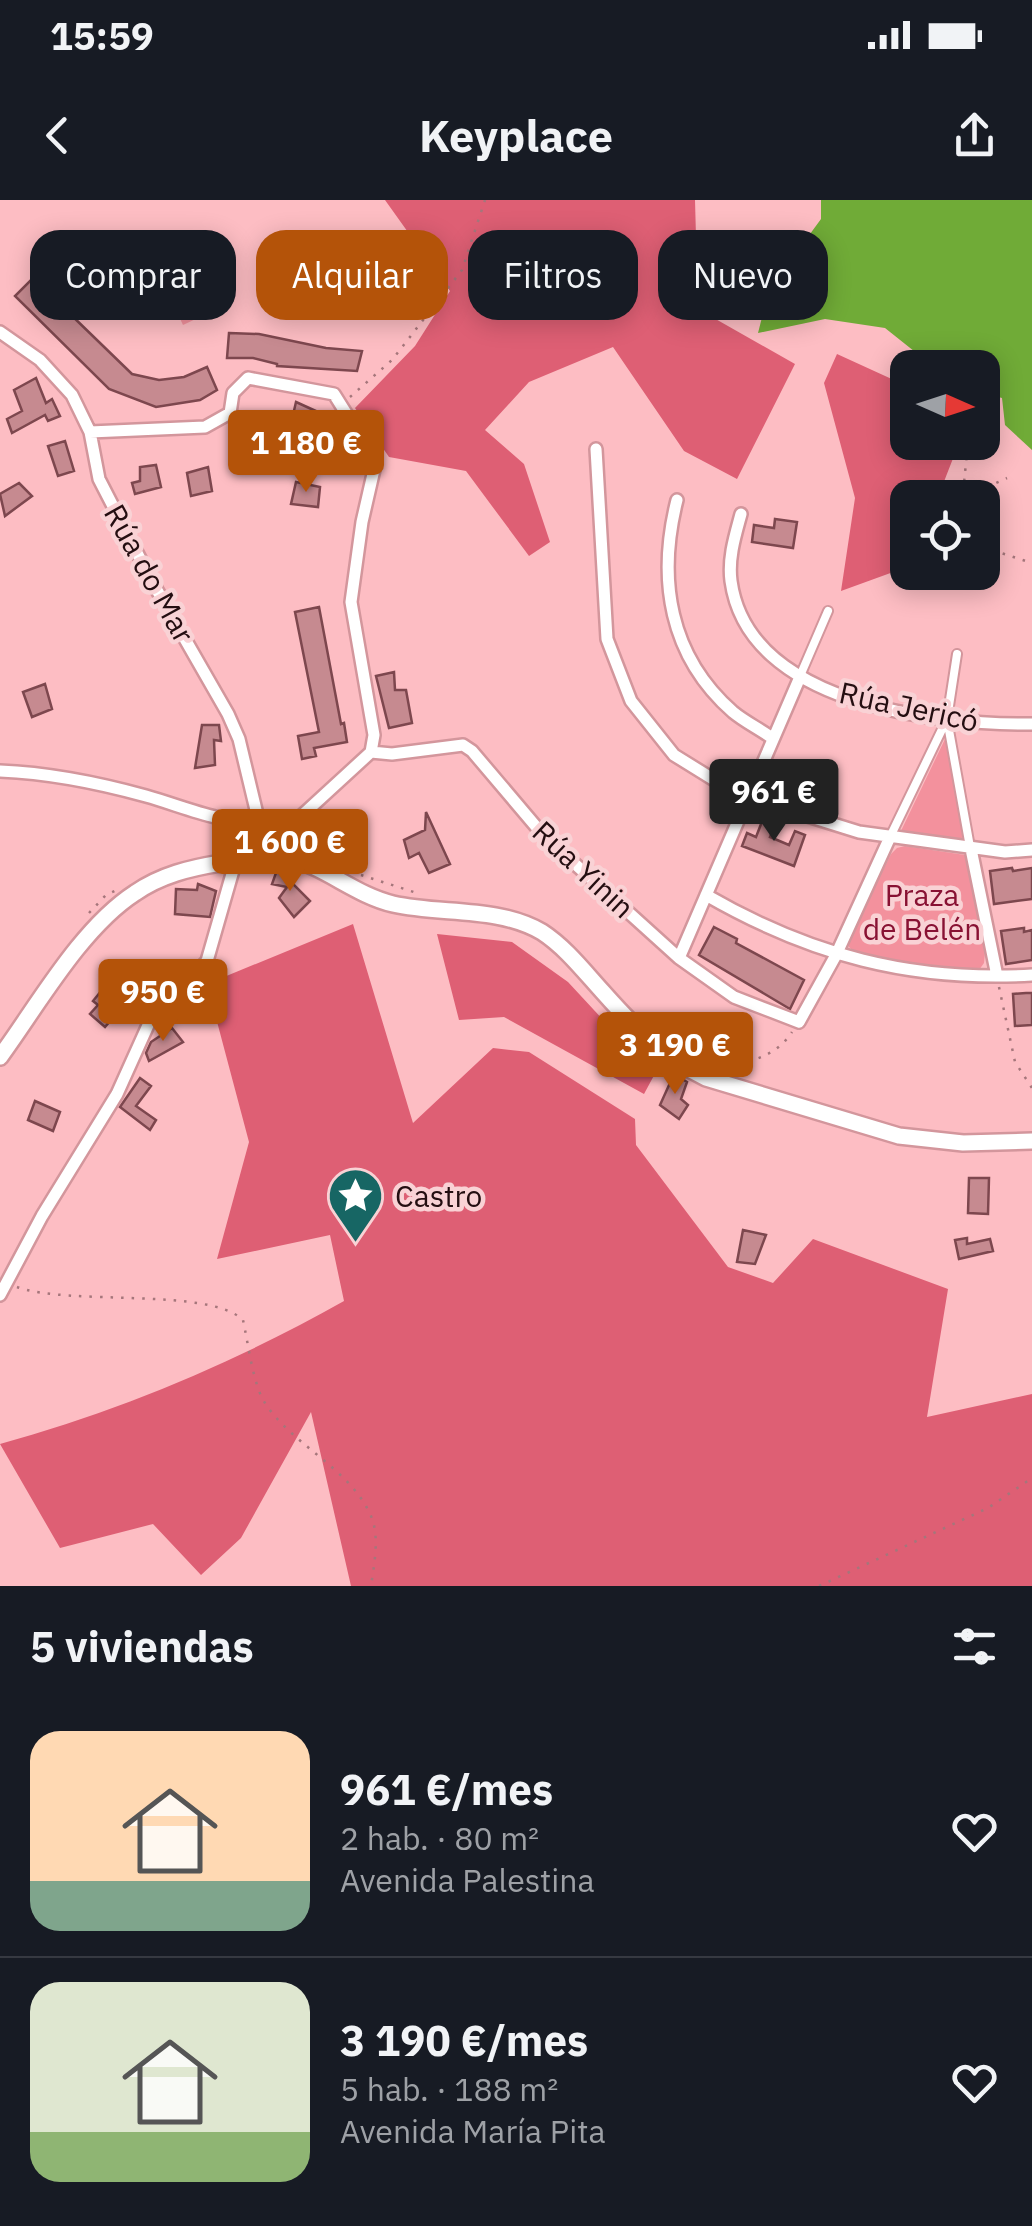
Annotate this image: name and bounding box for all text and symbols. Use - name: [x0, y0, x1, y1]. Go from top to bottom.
- text: 15:59: [50, 11, 154, 60]
- text: Keyplace: [419, 106, 613, 164]
- icon: back: [30, 108, 85, 163]
- icon: share: [947, 108, 1002, 163]
- chip: Comprar: [30, 230, 236, 320]
- chip: Alquilar: [256, 230, 448, 320]
- chip: Filtros: [468, 230, 638, 320]
- chip: Nuevo: [658, 230, 828, 320]
- north arrow: [890, 350, 1000, 460]
- map controls: [890, 350, 1000, 590]
- pin: 1 180 €: [214, 410, 398, 495]
- text: 1 180 €: [250, 421, 362, 463]
- button: locate: [890, 480, 1000, 590]
- street label: Rúa do Mar: [96, 497, 204, 649]
- street label: Rúa Jericó: [836, 672, 982, 740]
- pin: 961 €: [704, 759, 844, 844]
- text: 961 €: [731, 770, 817, 812]
- pin: 1 600 €: [198, 809, 382, 894]
- street label: Rúa Yinin: [525, 812, 643, 926]
- text: 1 600 €: [234, 820, 346, 862]
- park label: Praza de Belén: [863, 875, 981, 948]
- pin: 950 €: [93, 959, 233, 1044]
- text: 950 €: [120, 970, 206, 1012]
- pin: 3 190 €: [583, 1012, 767, 1097]
- text: 3 190 €: [619, 1023, 731, 1065]
- place icon: Castro: [326, 1165, 386, 1244]
- place label: Castro: [395, 1176, 482, 1215]
- text: 5 viviendas: [30, 1619, 254, 1674]
- icon: filters: [947, 1619, 1002, 1674]
- text: 961 €/mes: [340, 1762, 553, 1817]
- icon: home: [110, 1771, 230, 1891]
- icon: heart: [947, 1804, 1002, 1859]
- text: 2 hab. · 80 m²: [340, 1817, 539, 1859]
- text: Avenida Palestina: [340, 1859, 595, 1901]
- text: 3 190 €/mes: [340, 2013, 588, 2068]
- icon: home: [110, 2022, 230, 2142]
- icon: heart: [947, 2055, 1002, 2110]
- text: 5 hab. · 188 m²: [340, 2068, 558, 2110]
- text: Avenida María Pita: [340, 2110, 605, 2152]

